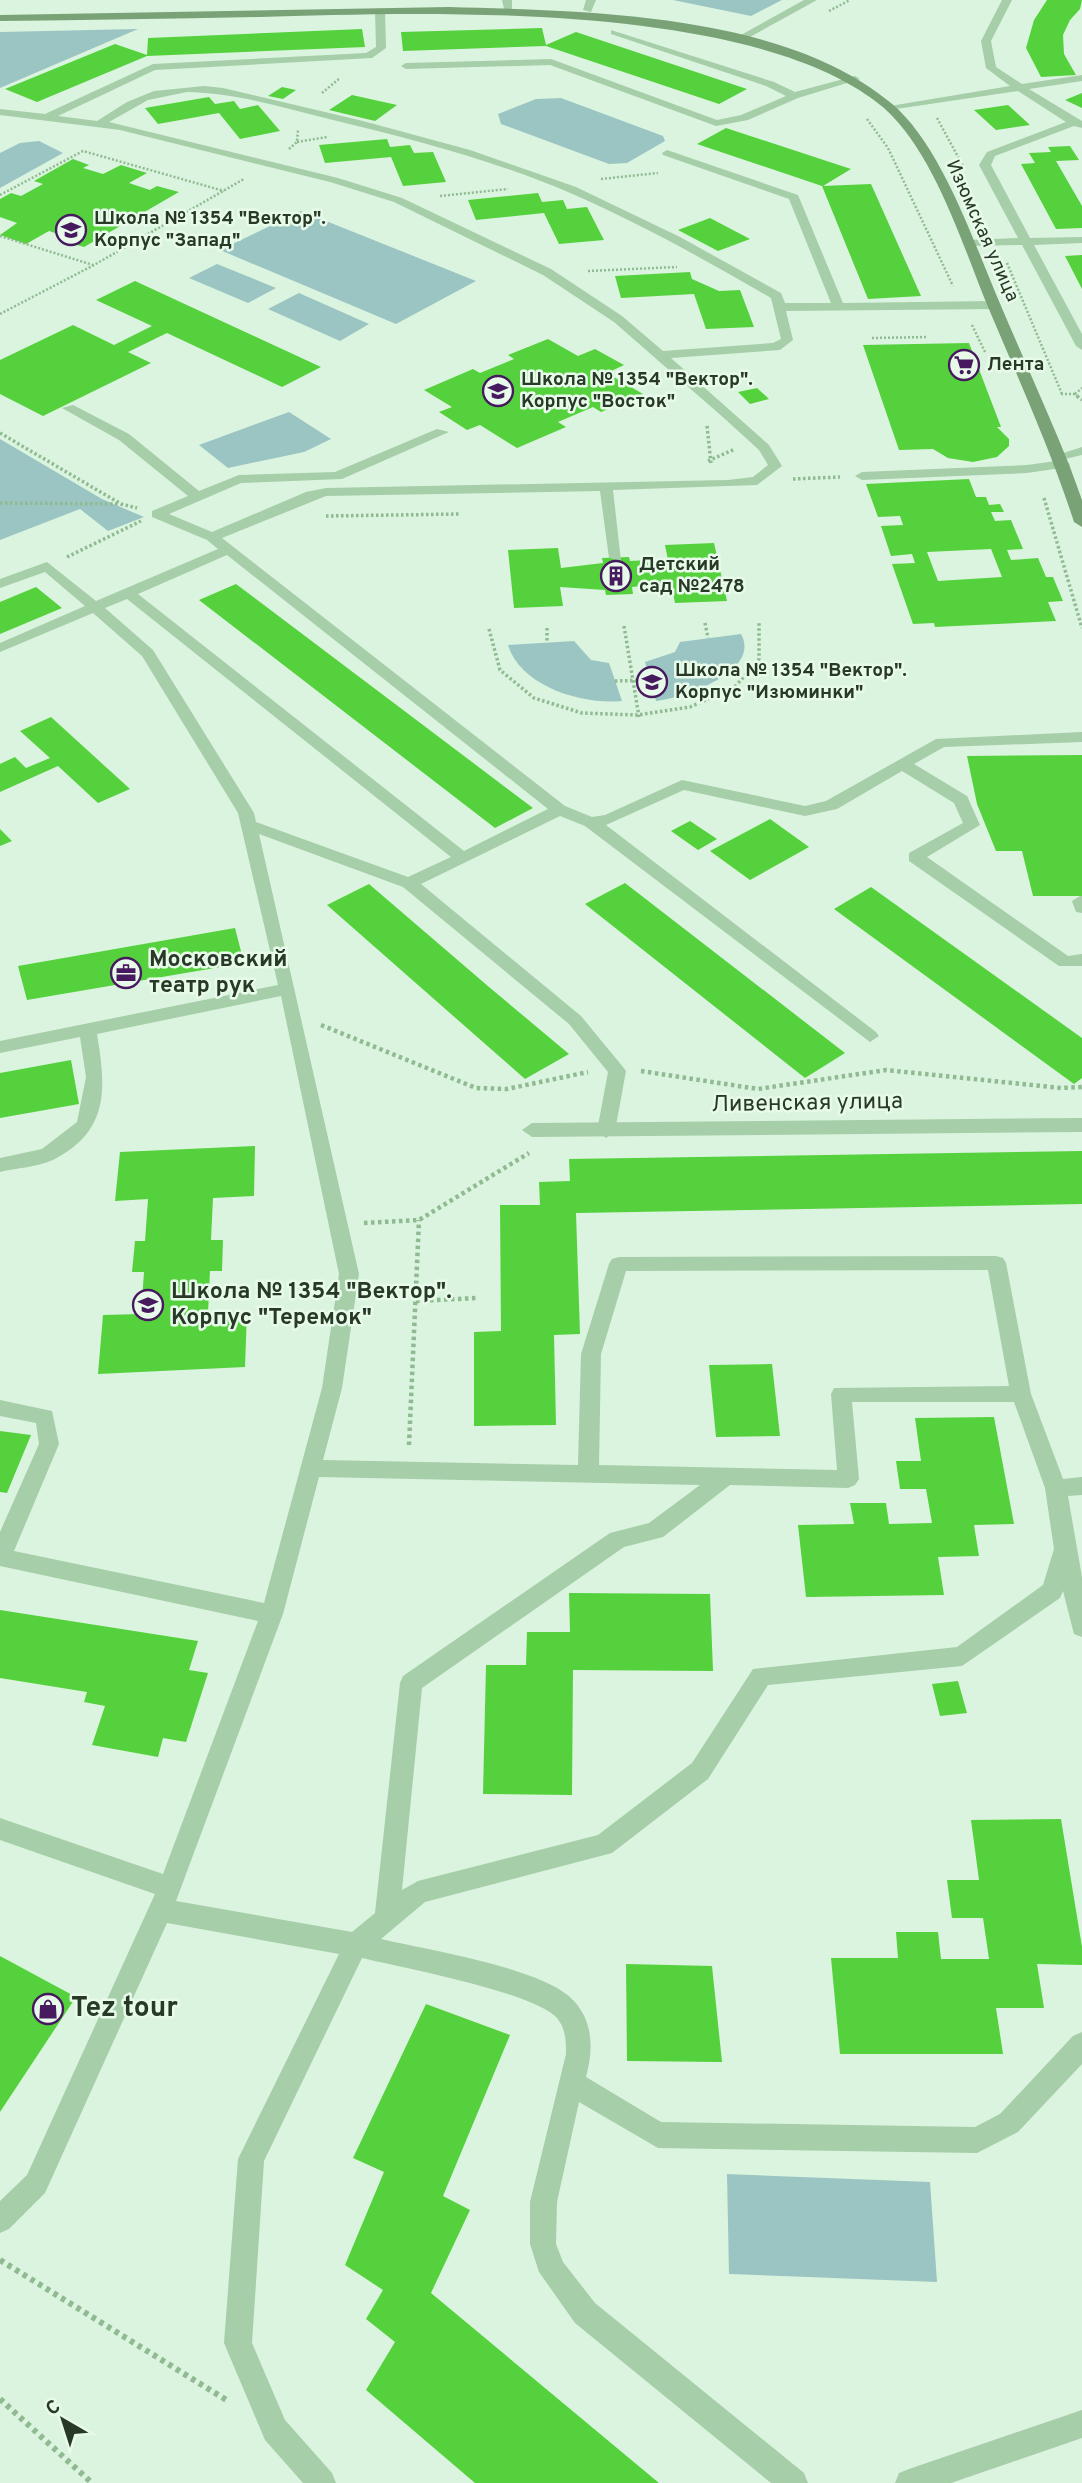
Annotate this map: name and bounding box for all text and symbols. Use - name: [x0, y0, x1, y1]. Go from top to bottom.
- street label: Изюмская улица: [940, 156, 1024, 306]
- place label: Школа № 1354 "Вектор". Корпус "Запад": [94, 207, 326, 253]
- school or university icon: Школа № 1354 "Вектор". Корпус "Запад": [54, 213, 88, 247]
- supermarket icon: Лента: [947, 348, 981, 382]
- place label: Лента: [987, 353, 1044, 377]
- place label: Школа № 1354 "Вектор". Корпус "Восток": [521, 368, 753, 414]
- school or university icon: Школа № 1354 "Вектор". Корпус "Восток": [481, 374, 515, 408]
- place label: Детский сад №2478: [639, 553, 745, 599]
- building icon: Детский сад №2478: [599, 559, 633, 593]
- place label: Школа № 1354 "Вектор". Корпус "Изюминки": [675, 659, 907, 705]
- school or university icon: Школа № 1354 "Вектор". Корпус "Изюминки": [635, 665, 669, 699]
- place label: Московский театр рук: [149, 946, 288, 1001]
- office icon: Московский театр рук: [109, 956, 143, 990]
- street label: Ливенская улица: [711, 1088, 903, 1120]
- place label: Школа № 1354 "Вектор". Корпус "Теремок": [171, 1278, 452, 1333]
- school or university icon: Школа № 1354 "Вектор". Корпус "Теремок": [131, 1288, 165, 1322]
- place label: Tez tour: [71, 1991, 178, 2027]
- shop icon: Tez tour: [31, 1992, 65, 2026]
- north arrow: [28, 2385, 98, 2455]
- text: С: [41, 2395, 66, 2421]

